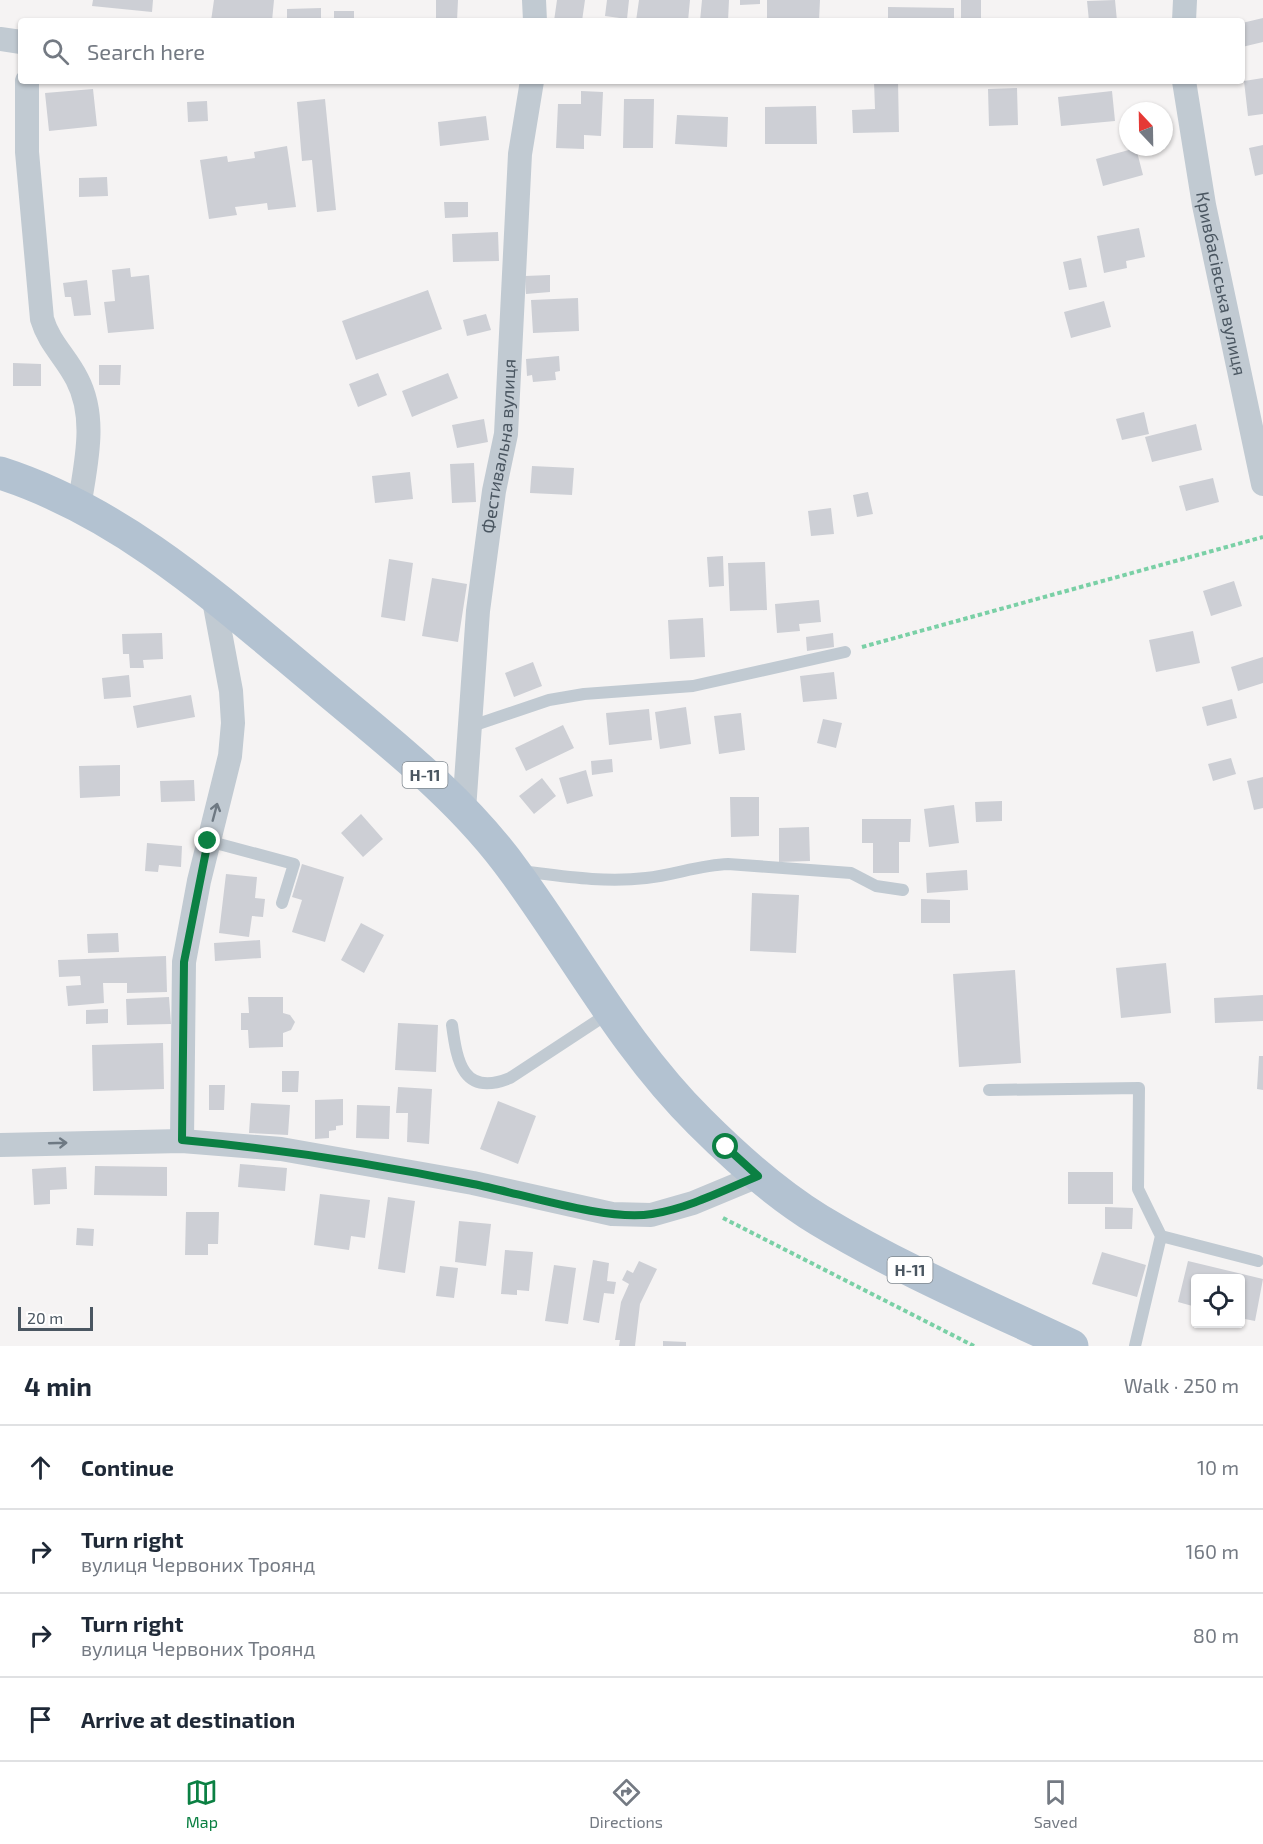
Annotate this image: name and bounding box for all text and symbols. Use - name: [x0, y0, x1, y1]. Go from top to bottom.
- search box: [18, 18, 1245, 84]
- icon: search: [39, 35, 72, 68]
- text: Search here: [87, 38, 205, 64]
- north arrow: [1119, 102, 1173, 156]
- street label: Кривбасівська вулиця: [1192, 190, 1252, 377]
- street label: Фестивальна вулиця: [476, 358, 520, 535]
- road number: Н-11: [402, 762, 448, 788]
- one-way arrow: [209, 803, 221, 822]
- route end: [194, 827, 220, 853]
- route start: [712, 1133, 738, 1159]
- one-way arrow: [48, 1137, 68, 1149]
- road number: Н-11: [888, 1257, 932, 1283]
- map controls: [1191, 1274, 1245, 1328]
- button: locate: [1191, 1274, 1245, 1328]
- scale bar: [18, 1304, 93, 1332]
- text: 20 m: [27, 1308, 63, 1327]
- text: 4 min: [24, 1370, 92, 1401]
- text: Walk · 250 m: [1124, 1373, 1239, 1397]
- icon: ahead: [24, 1451, 57, 1484]
- text: Continue: [81, 1454, 174, 1480]
- text: 10 m: [1197, 1455, 1239, 1479]
- text: Turn right: [81, 1526, 183, 1552]
- icon: right: [24, 1535, 57, 1568]
- text: 160 m: [1186, 1539, 1239, 1563]
- text: вулиця Червоних Троянд: [81, 1552, 315, 1576]
- text: Turn right: [81, 1610, 183, 1636]
- icon: right: [24, 1619, 57, 1652]
- text: 80 m: [1193, 1623, 1239, 1647]
- text: вулиця Червоних Троянд: [81, 1636, 315, 1660]
- icon: arrive: [24, 1703, 57, 1736]
- text: Arrive at destination: [81, 1706, 295, 1732]
- tab: Map: [185, 1776, 218, 1831]
- tab: Directions: [589, 1776, 663, 1831]
- tab: Saved: [1034, 1776, 1078, 1831]

